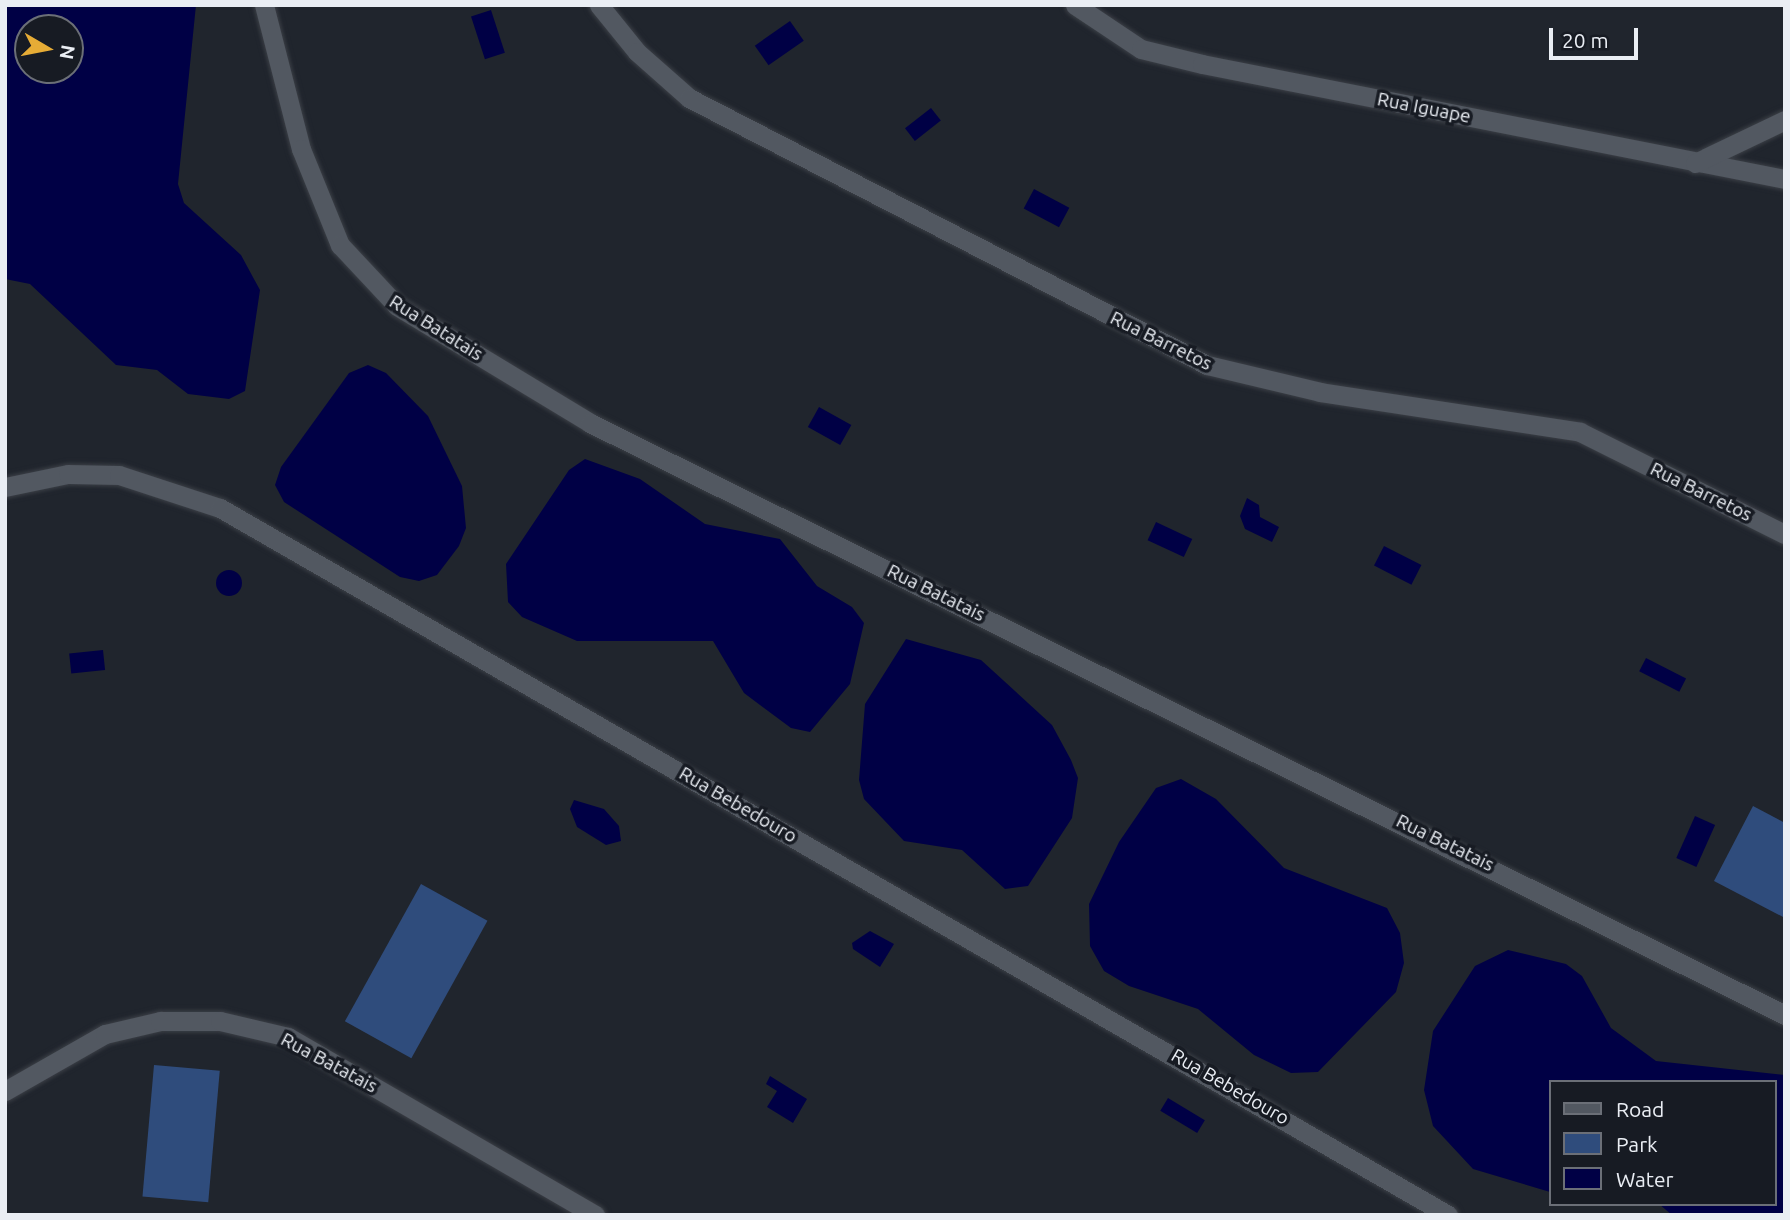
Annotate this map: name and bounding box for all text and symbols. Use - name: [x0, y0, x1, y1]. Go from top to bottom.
- north arrow: [14, 14, 84, 84]
- scale bar: [1552, 14, 1641, 58]
- text: 20 m: [1562, 28, 1609, 52]
- text: N: [56, 43, 80, 61]
- street label: Rua Iguape: [1375, 88, 1473, 128]
- street label: Rua Batatais: [385, 290, 487, 366]
- street label: Rua Barretos: [1106, 307, 1216, 375]
- street label: Rua Barretos: [1646, 458, 1756, 526]
- street label: Rua Batatais: [883, 560, 989, 626]
- street label: Rua Bebedouro: [675, 762, 801, 848]
- street label: Rua Batatais: [1392, 810, 1498, 876]
- street label: Rua Batatais: [277, 1028, 381, 1098]
- street label: Rua Bebedouro: [1167, 1044, 1293, 1130]
- legend: [1548, 1080, 1776, 1206]
- text: Road: [1616, 1097, 1664, 1121]
- text: Park: [1616, 1132, 1658, 1156]
- text: Water: [1616, 1167, 1674, 1191]

